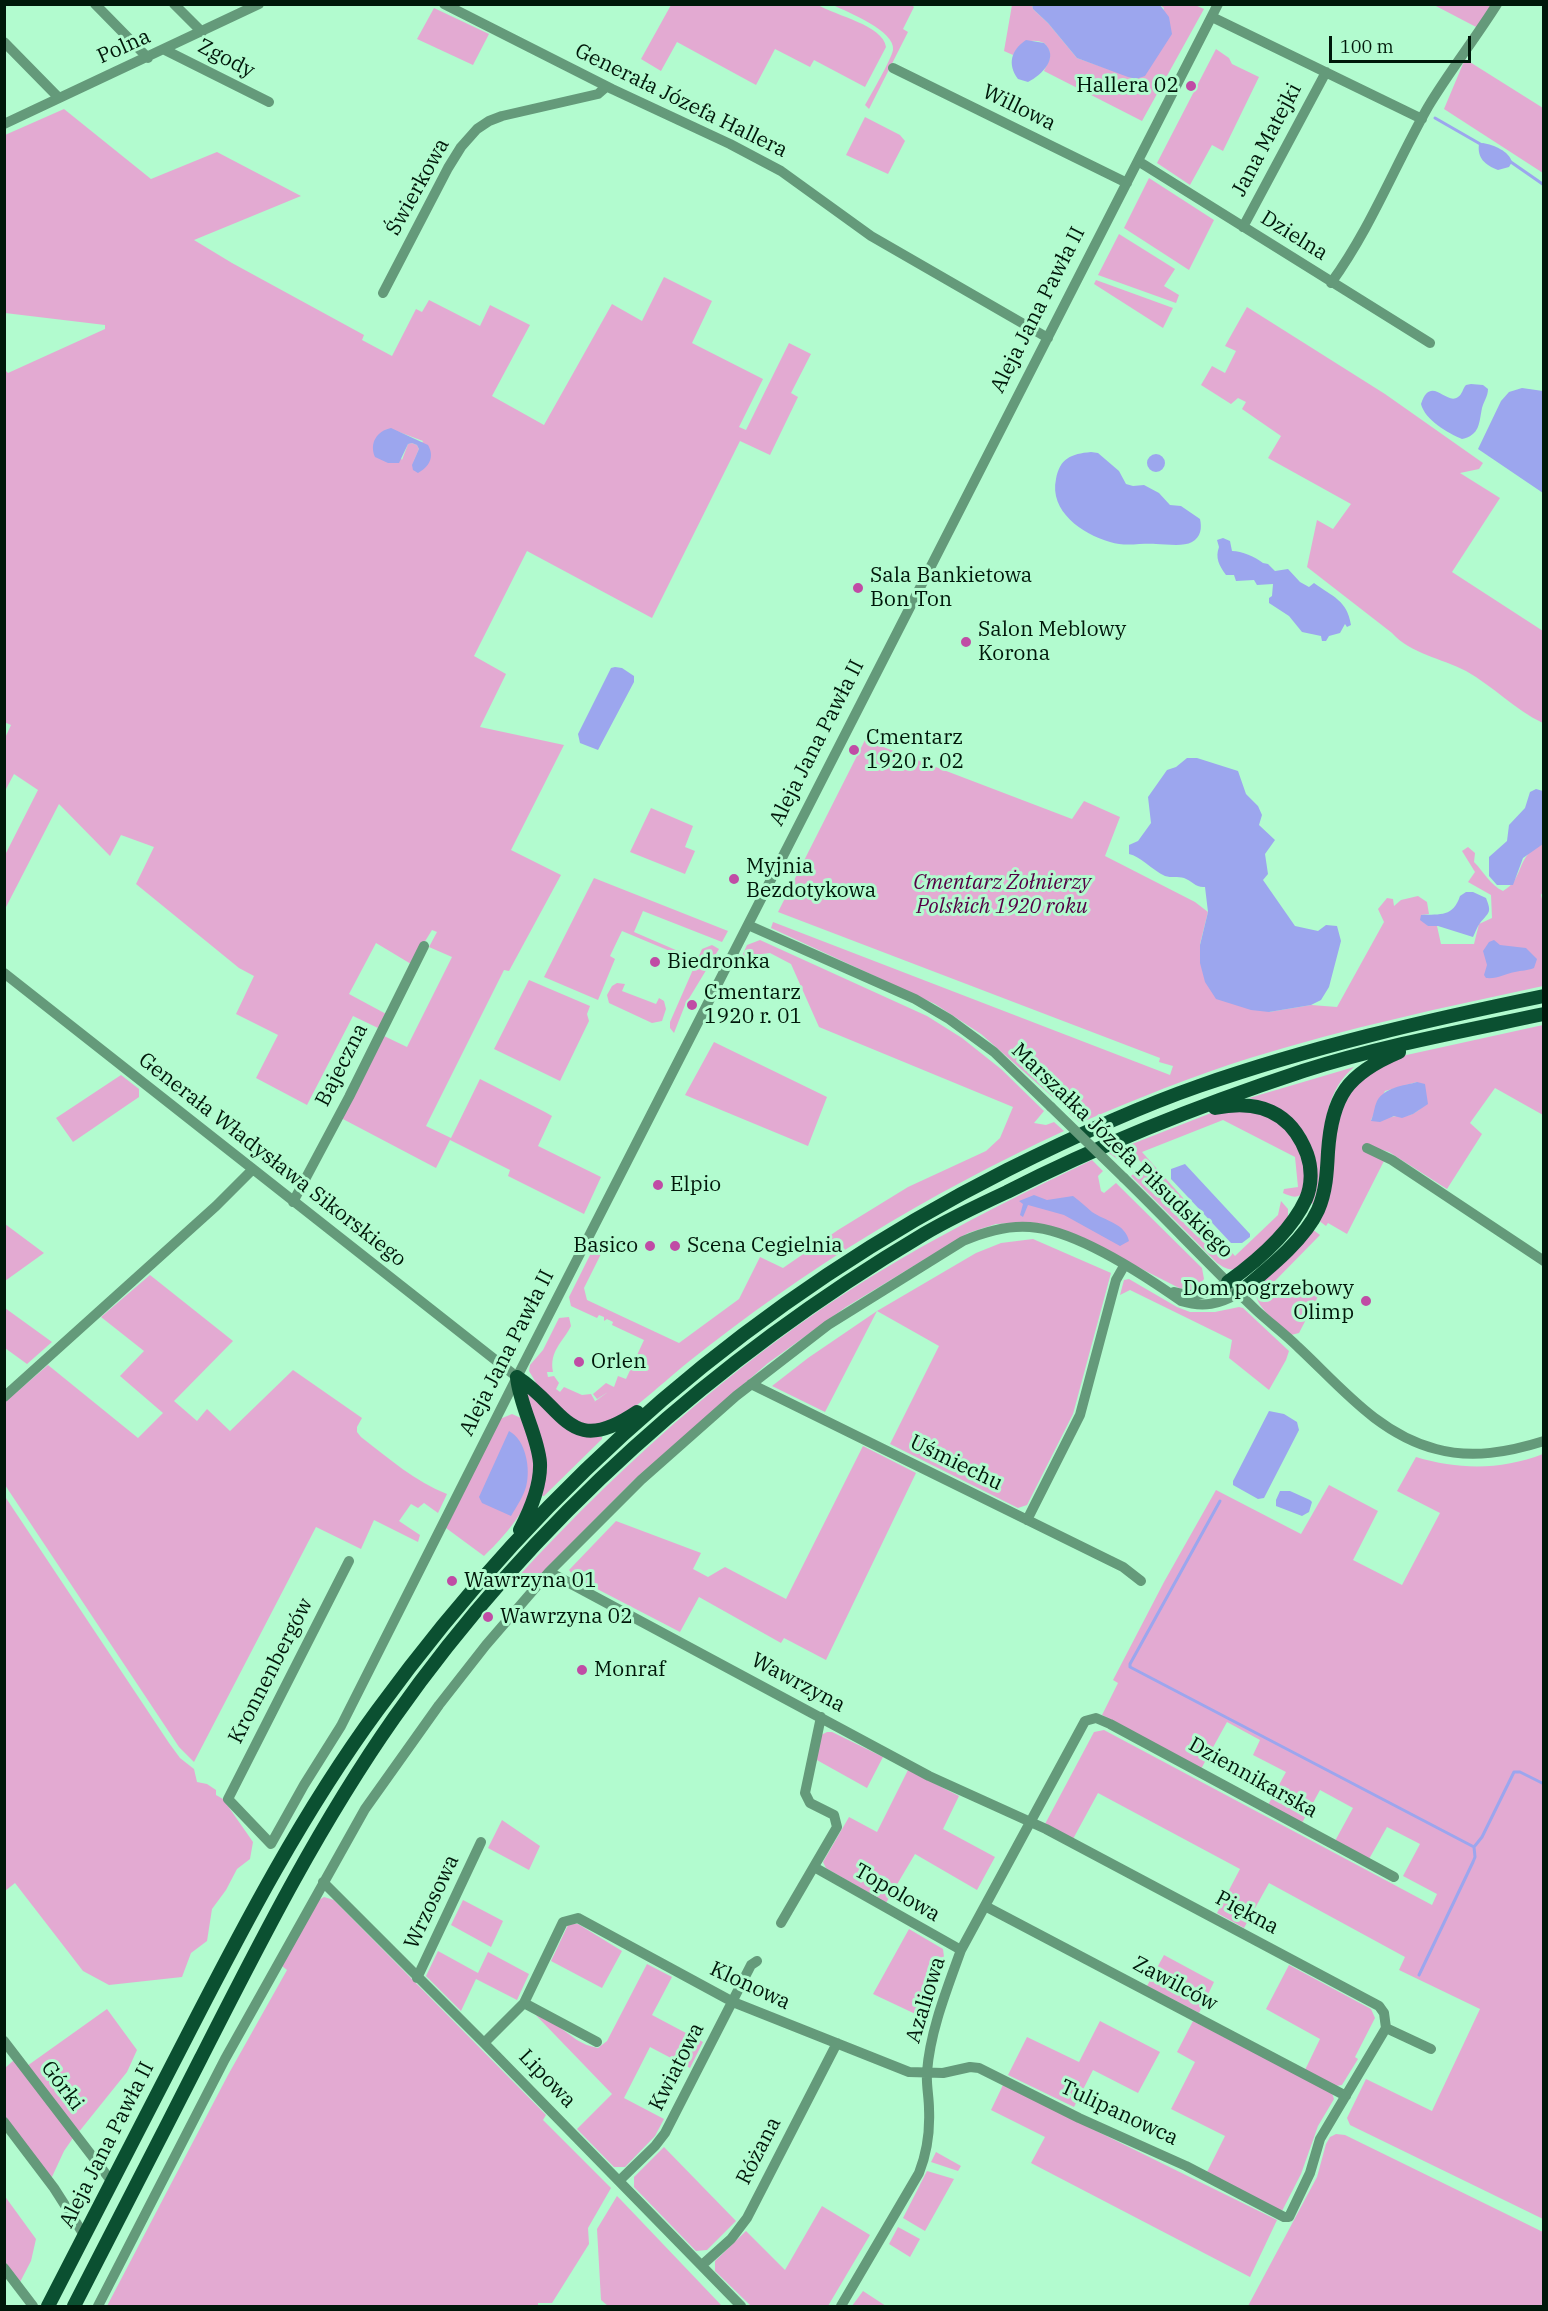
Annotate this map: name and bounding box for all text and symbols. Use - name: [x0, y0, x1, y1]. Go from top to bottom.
- street label: Polna: [93, 24, 155, 70]
- scale bar: [1332, 24, 1474, 62]
- street label: Zgody: [193, 34, 259, 84]
- text: 100 m: [1340, 35, 1394, 58]
- street label: Generała Józefa Hallera: [571, 38, 791, 164]
- place label: Hallera 02: [1076, 73, 1179, 99]
- street label: Willowa: [978, 79, 1060, 137]
- marker: Hallera 02: [1184, 79, 1198, 93]
- street label: Jana Matejki: [1227, 79, 1307, 201]
- street label: Świerkowa: [381, 134, 455, 240]
- street label: Dzielna: [1256, 206, 1332, 266]
- street label: Aleja Jana Pawła II: [985, 223, 1091, 397]
- place label: Sala Bankietowa Bon Ton: [870, 563, 1032, 613]
- marker: Sala Bankietowa Bon Ton: [851, 581, 865, 595]
- place label: Salon Meblowy Korona: [978, 617, 1126, 667]
- marker: Salon Meblowy Korona: [959, 635, 973, 649]
- street label: Aleja Jana Pawła II: [764, 656, 870, 830]
- place label: Cmentarz 1920 r. 02: [866, 725, 964, 775]
- marker: Cmentarz 1920 r. 02: [847, 743, 861, 757]
- place label: Myjnia Bezdotykowa: [746, 854, 876, 904]
- park label: Cmentarz Żołnierzy Polskich 1920 roku: [913, 870, 1091, 920]
- marker: Myjnia Bezdotykowa: [727, 872, 741, 886]
- place label: Biedronka: [667, 949, 770, 975]
- marker: Biedronka: [648, 955, 662, 969]
- place label: Cmentarz 1920 r. 01: [704, 980, 802, 1030]
- marker: Cmentarz 1920 r. 01: [685, 998, 699, 1012]
- street label: Bajeczna: [310, 1019, 374, 1111]
- street label: Marszałka Józefa Piłsudskiego: [1006, 1038, 1238, 1264]
- street label: Generała Władysława Sikorskiego: [133, 1048, 411, 1272]
- place label: Elpio: [670, 1172, 721, 1198]
- marker: Elpio: [651, 1178, 665, 1192]
- place label: Basico: [573, 1233, 638, 1259]
- place label: Scena Cegielnia: [687, 1233, 843, 1259]
- marker: Basico: [643, 1239, 657, 1253]
- marker: Scena Cegielnia: [668, 1239, 682, 1253]
- street label: Aleja Jana Pawła II: [454, 1266, 560, 1440]
- place label: Dom pogrzebowy Olimp: [1183, 1276, 1354, 1326]
- marker: Dom pogrzebowy Olimp: [1359, 1294, 1373, 1308]
- place label: Orlen: [591, 1349, 646, 1375]
- marker: Orlen: [572, 1355, 586, 1369]
- street label: Uśmiechu: [905, 1430, 1007, 1496]
- place label: Wawrzyna 01: [464, 1568, 597, 1594]
- marker: Wawrzyna 01: [445, 1574, 459, 1588]
- street label: Kronnenbergów: [223, 1594, 319, 1748]
- place label: Wawrzyna 02: [500, 1604, 633, 1630]
- marker: Wawrzyna 02: [481, 1610, 495, 1624]
- street label: Wawrzyna: [747, 1648, 849, 1718]
- place label: Monraf: [594, 1657, 665, 1683]
- marker: Monraf: [575, 1663, 589, 1677]
- street label: Dziennikarska: [1184, 1732, 1322, 1824]
- street label: Wrzosowa: [399, 1851, 465, 1953]
- street label: Topolowa: [850, 1858, 944, 1928]
- street label: Piękna: [1211, 1886, 1283, 1940]
- street label: Zawilców: [1128, 1951, 1222, 2017]
- street label: Azaliowa: [901, 1954, 951, 2046]
- street label: Klonowa: [706, 1956, 794, 2016]
- street label: Kwiatowa: [644, 2019, 710, 2115]
- street label: Lipowa: [513, 2045, 581, 2113]
- street label: Górki: [35, 2056, 89, 2116]
- street label: Aleja Jana Pawła II: [54, 2058, 160, 2232]
- street label: Tulipanowca: [1056, 2075, 1182, 2151]
- street label: Różana: [731, 2113, 787, 2189]

